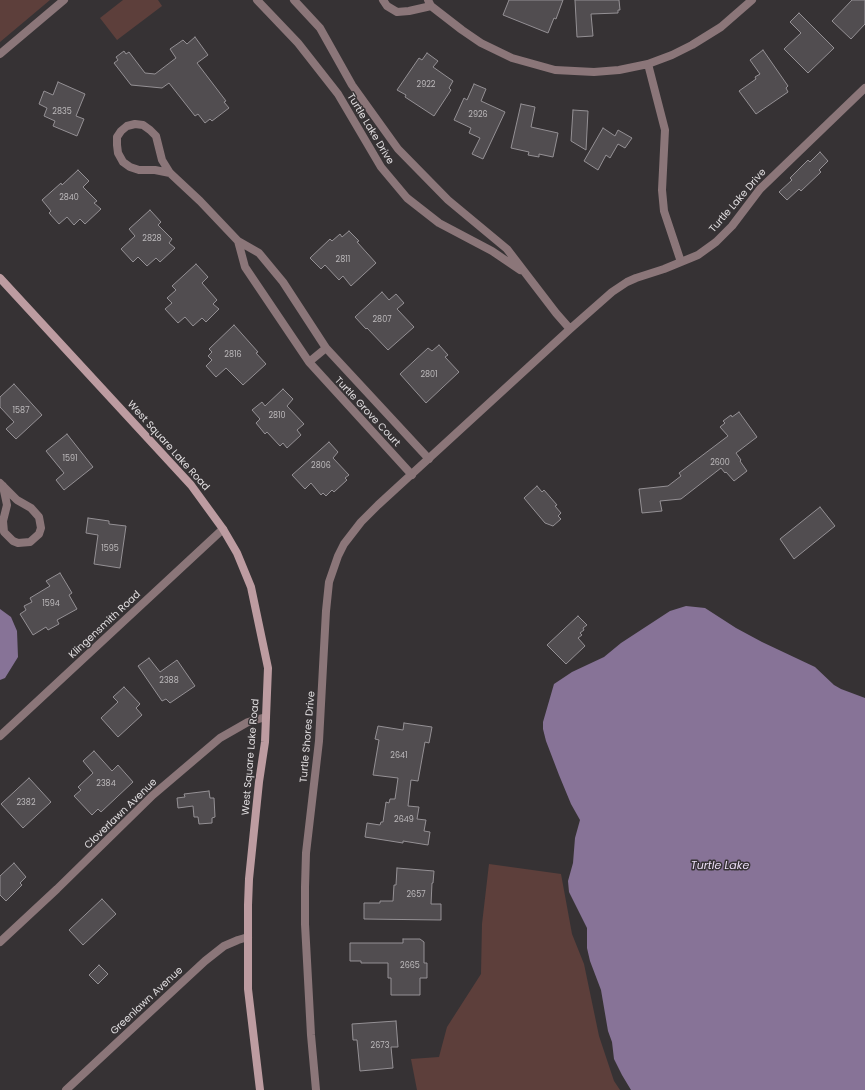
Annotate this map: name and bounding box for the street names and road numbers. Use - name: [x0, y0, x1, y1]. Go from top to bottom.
- street label: Turtle Lake Drive: [344, 91, 396, 167]
- street label: Turtle Lake Drive: [707, 167, 769, 235]
- street label: Turtle Grove Court: [332, 375, 402, 449]
- street label: West Square Lake Road: [124, 399, 212, 493]
- street label: Klingensmith Road: [67, 589, 143, 661]
- street label: Turtle Shores Drive: [298, 691, 318, 783]
- street label: West Square Lake Road: [240, 698, 262, 816]
- street label: Cloverlawn Avenue: [82, 776, 160, 852]
- street label: Greenlawn Avenue: [108, 964, 186, 1038]

